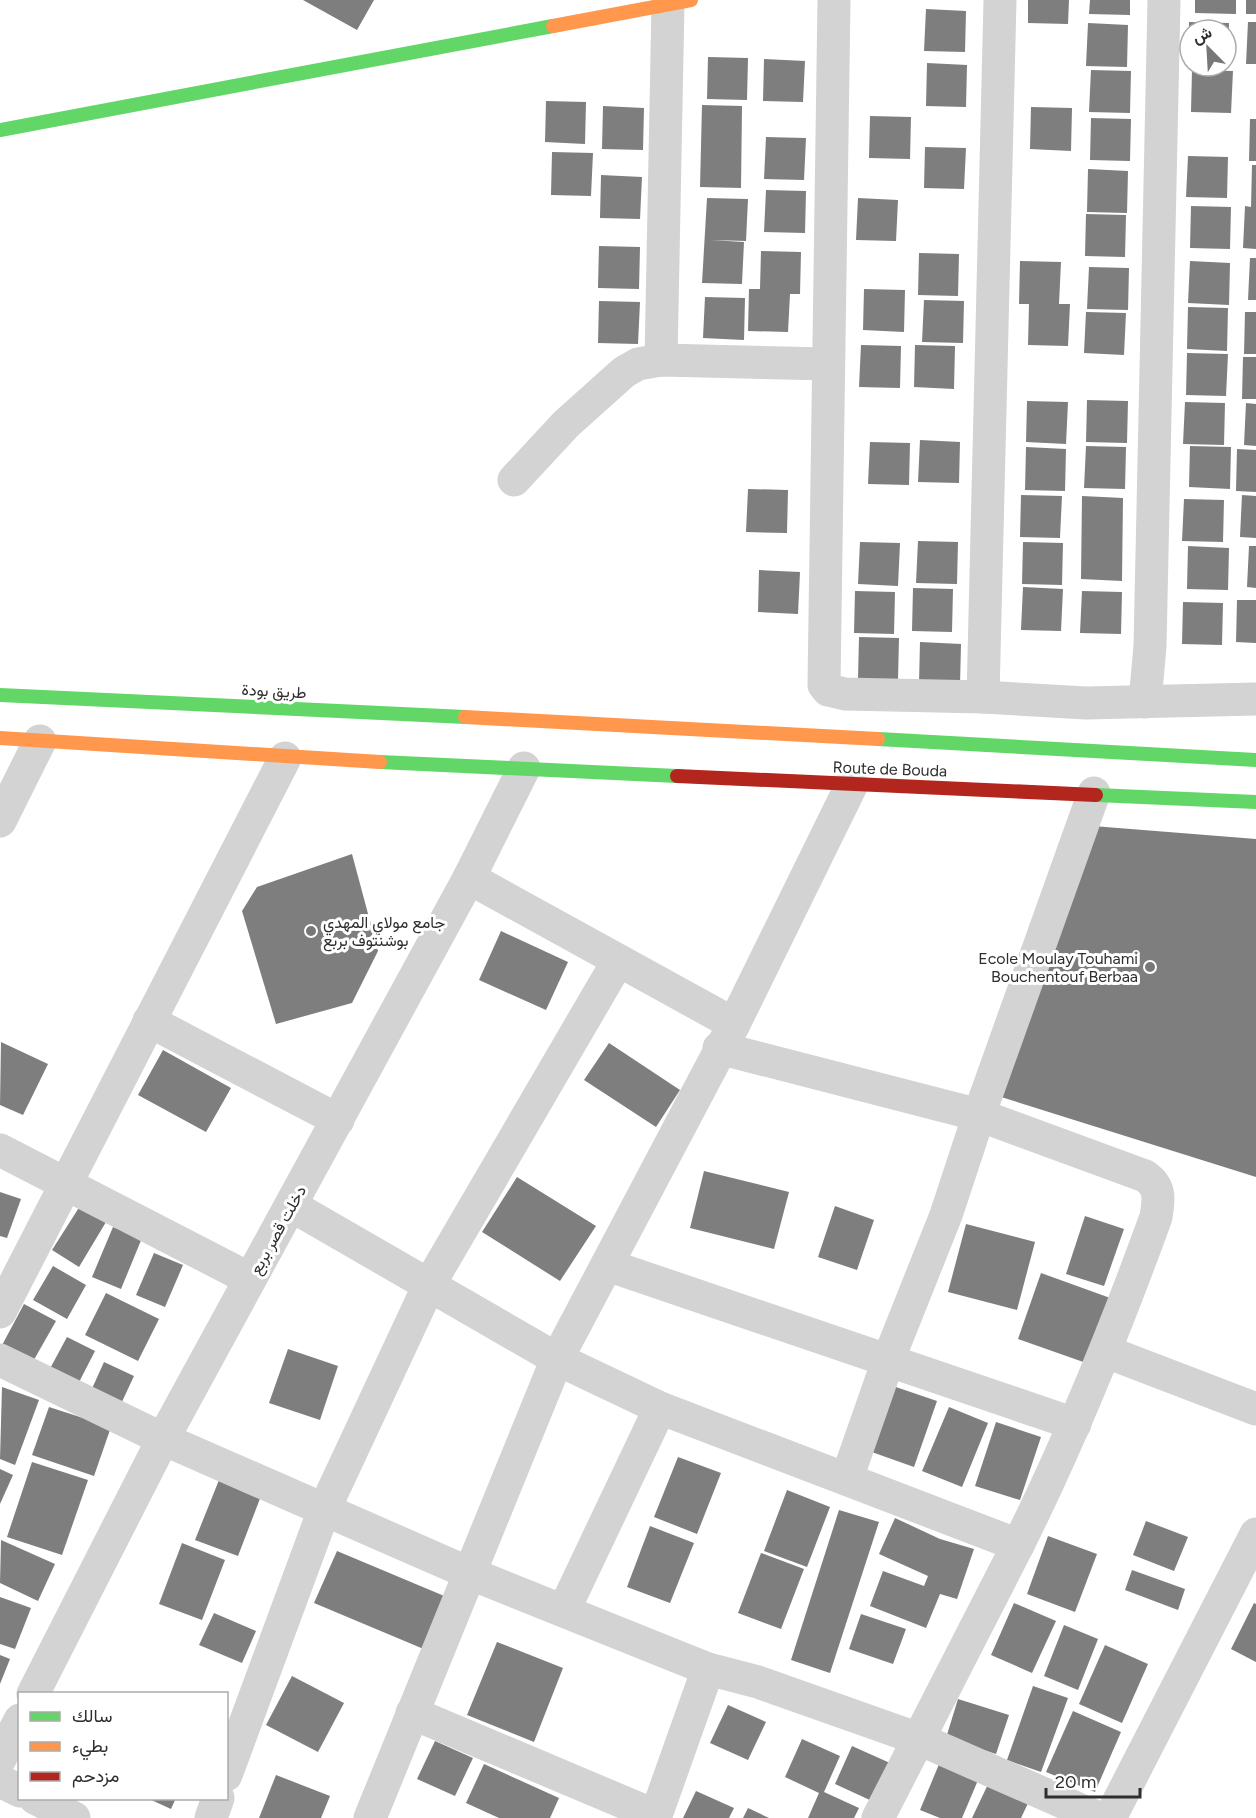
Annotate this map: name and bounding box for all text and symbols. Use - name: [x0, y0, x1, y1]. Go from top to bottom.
- north arrow: [1178, 18, 1238, 78]
- text: ش: [1189, 22, 1215, 47]
- street label: طريق بودة: [241, 680, 307, 703]
- street label: Route de Bouda: [832, 758, 948, 780]
- place label: جامع مولاي المهدي بوشنتوف بربع: [323, 913, 446, 952]
- marker: جامع مولاي المهدي بوشنتوف بربع: [304, 924, 318, 938]
- place label: Ecole Moulay Touhami Bouchentouf Berbaa: [978, 949, 1138, 986]
- marker: Ecole Moulay Touhami Bouchentouf Berbaa: [1143, 960, 1157, 974]
- street label: دخلت قصر بربع: [246, 1182, 312, 1279]
- legend: [18, 1692, 228, 1800]
- text: سالك: [72, 1705, 112, 1727]
- text: بطيء: [72, 1735, 108, 1761]
- scale bar: [1046, 1761, 1140, 1799]
- text: مزدحم: [72, 1765, 119, 1788]
- text: 20 m: [1055, 1771, 1096, 1793]

